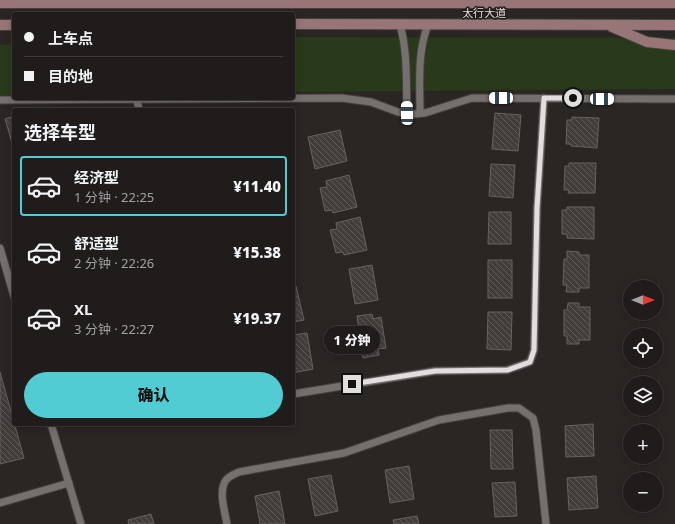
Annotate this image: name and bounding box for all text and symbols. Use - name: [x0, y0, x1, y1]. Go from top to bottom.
- street label: 太行大道: [462, 5, 506, 20]
- text: 上车点: [48, 28, 93, 48]
- text: 目的地: [48, 66, 93, 86]
- route start: [564, 89, 582, 107]
- car: [489, 92, 513, 104]
- car: [590, 93, 614, 105]
- car: [401, 101, 413, 125]
- text: 选择车型: [24, 120, 96, 144]
- text: 经济型: [74, 167, 119, 187]
- icon: car: [26, 168, 62, 204]
- text: ¥11.40: [233, 176, 281, 196]
- text: 1 分钟 · 22:25: [74, 188, 154, 206]
- text: 舒适型: [74, 233, 119, 253]
- icon: car: [26, 234, 62, 270]
- text: ¥15.38: [233, 242, 281, 262]
- text: 2 分钟 · 22:26: [74, 254, 154, 272]
- north arrow: [623, 280, 663, 320]
- map controls: [623, 280, 663, 512]
- text: XL: [74, 299, 92, 319]
- icon: car: [26, 300, 62, 336]
- text: ¥19.37: [233, 308, 281, 328]
- text: 3 分钟 · 22:27: [74, 320, 154, 338]
- callout: 1 分钟: [324, 326, 380, 354]
- button: locate: [623, 328, 663, 368]
- text: 1 分钟: [334, 331, 370, 349]
- button: 确认: [24, 372, 283, 418]
- route end: [343, 375, 361, 393]
- button: layers: [623, 376, 663, 416]
- button: +: [623, 424, 663, 464]
- button: −: [623, 472, 663, 512]

